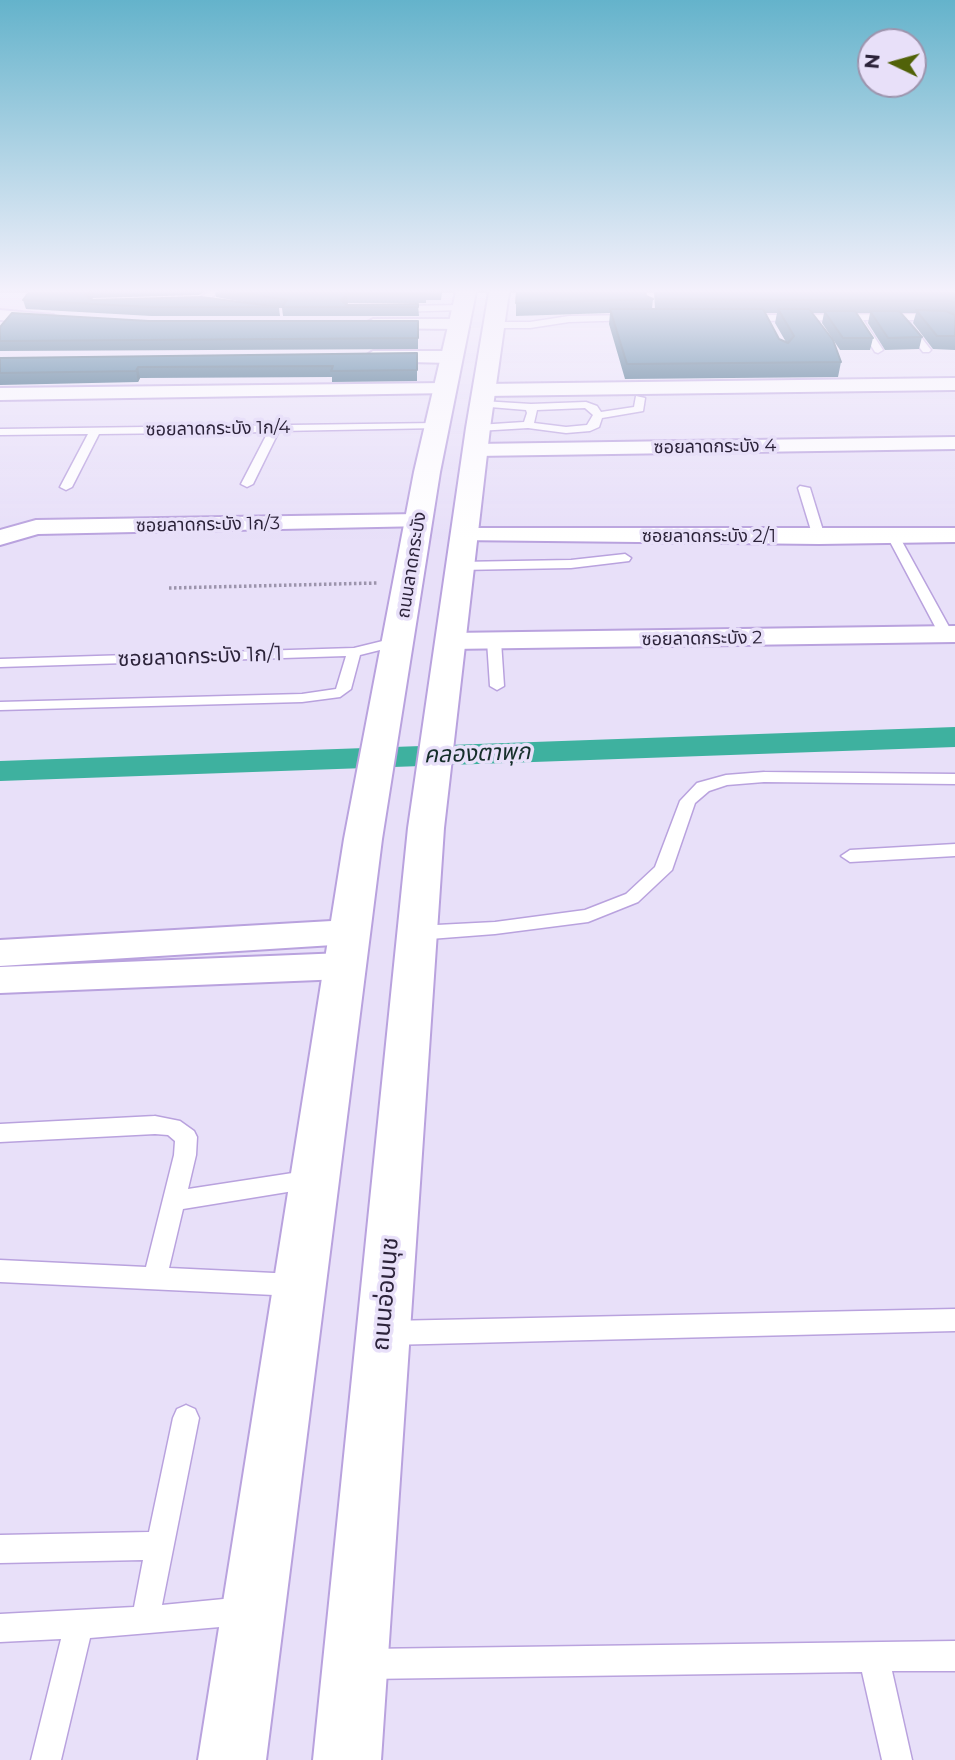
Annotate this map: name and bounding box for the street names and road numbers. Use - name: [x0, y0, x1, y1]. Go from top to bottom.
- street label: ซอยลาดกระบัง 1ก/4: [146, 417, 290, 441]
- street label: ซอยลาดกระบัง 4: [654, 435, 776, 459]
- street label: ถนนลาดกระบัง: [393, 510, 431, 620]
- street label: ซอยลาดกระบัง 1ก/3: [136, 513, 280, 537]
- street label: ซอยลาดกระบัง 2/1: [642, 526, 776, 548]
- street label: ซอยลาดกระบัง 2: [641, 627, 763, 651]
- street label: ซอยลาดกระบัง 1ก/1: [117, 642, 283, 672]
- street label: ถนนอ่อนนุช: [367, 1236, 405, 1352]

